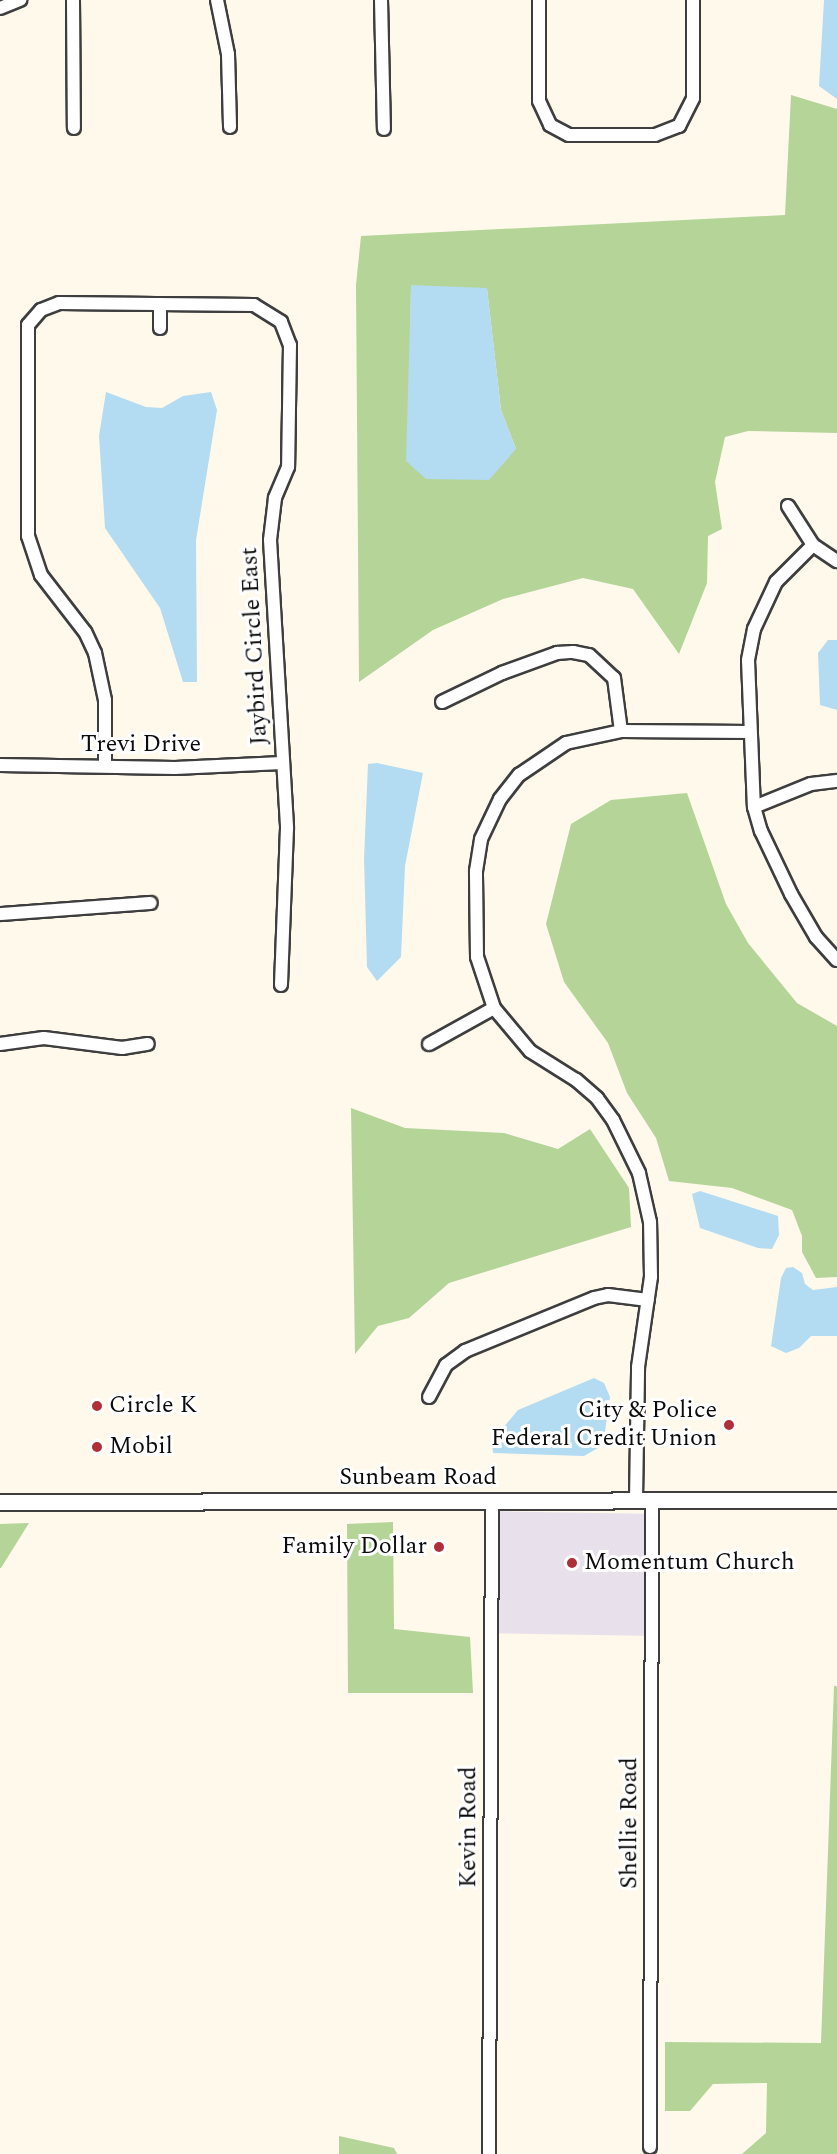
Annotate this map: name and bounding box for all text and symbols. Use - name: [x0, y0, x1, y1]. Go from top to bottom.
- street label: Jaybird Circle East: [235, 546, 275, 746]
- street label: Trevi Drive: [81, 731, 201, 759]
- place label: Circle K: [109, 1392, 197, 1420]
- place label: City & Police Federal Credit Union: [491, 1397, 717, 1453]
- marker: Circle K: [90, 1399, 104, 1413]
- marker: City & Police Federal Credit Union: [722, 1418, 736, 1432]
- place label: Mobil: [109, 1433, 173, 1461]
- marker: Mobil: [90, 1440, 104, 1454]
- street label: Sunbeam Road: [339, 1464, 497, 1492]
- place label: Family Dollar: [281, 1533, 427, 1561]
- marker: Family Dollar: [432, 1540, 446, 1554]
- place label: Momentum Church: [584, 1549, 795, 1577]
- marker: Momentum Church: [565, 1556, 579, 1570]
- street label: Shellie Road: [616, 1757, 644, 1889]
- street label: Kevin Road: [455, 1766, 483, 1888]

